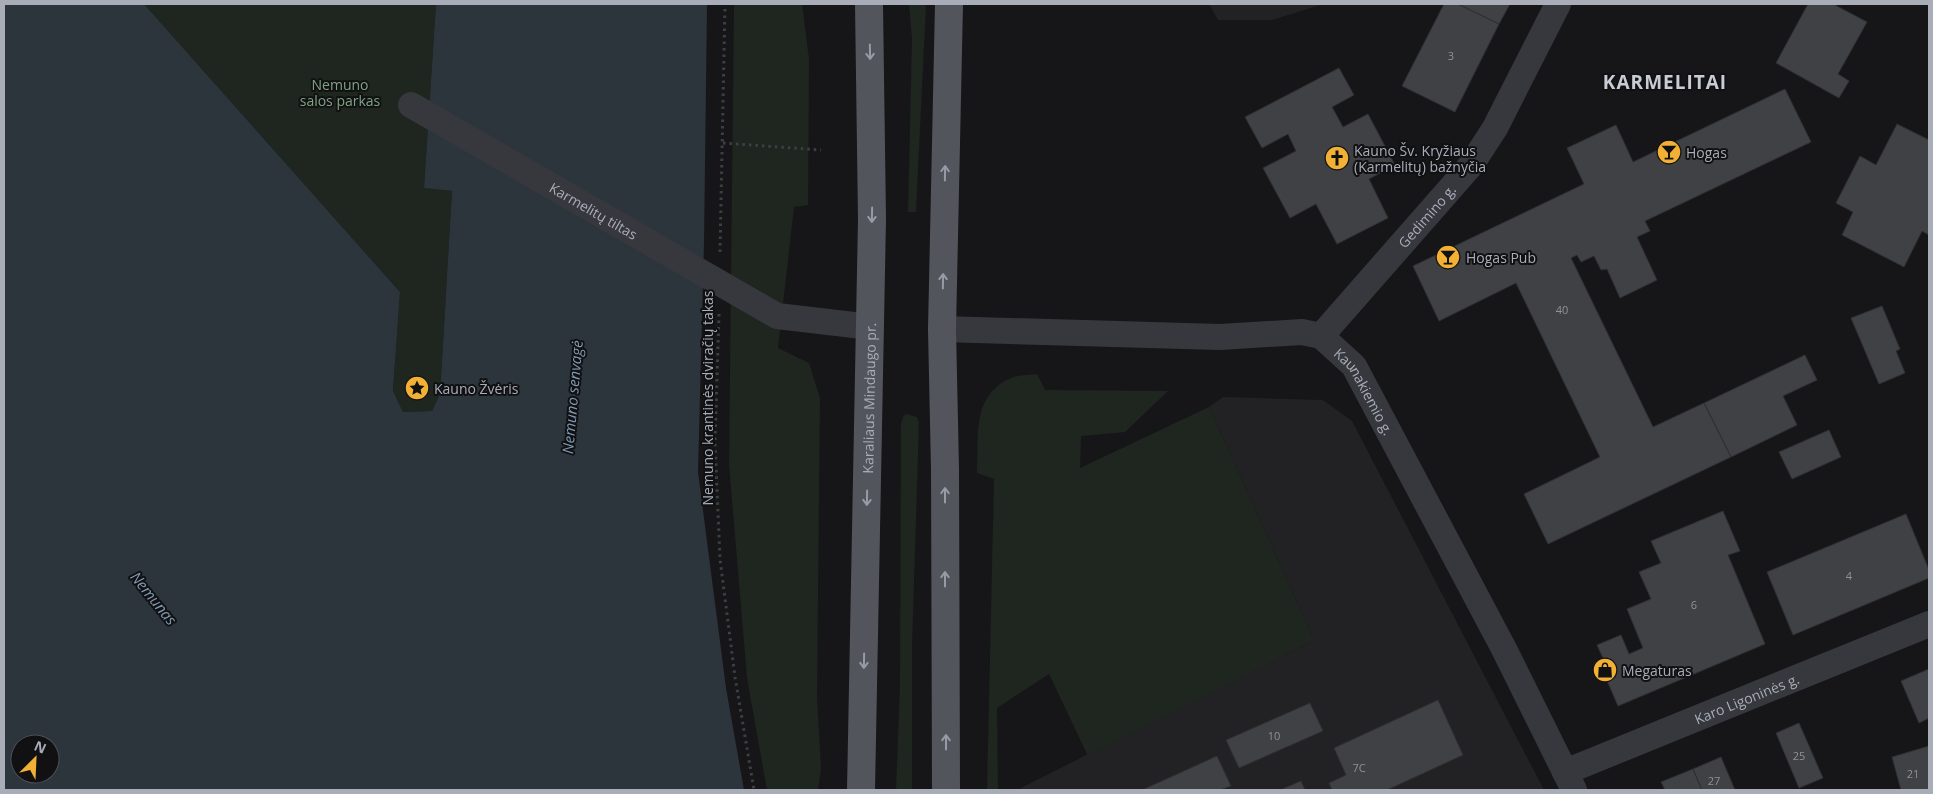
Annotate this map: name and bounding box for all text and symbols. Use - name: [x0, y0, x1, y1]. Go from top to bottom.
- one-way arrow: [865, 44, 875, 60]
- house number: 3: [1448, 48, 1454, 63]
- district label: KARMELITAI: [1603, 69, 1727, 95]
- park label: Nemuno salos parkas: [300, 75, 381, 110]
- bar icon: Hogas: [1656, 139, 1682, 165]
- place label: Kauno Šv. Kryžiaus (Karmelitų) bažnyčia: [1354, 141, 1486, 176]
- place label: Hogas: [1686, 143, 1727, 162]
- church icon: Kauno Šv. Kryžiaus (Karmelitų) bažnyčia: [1324, 145, 1350, 171]
- one-way arrow: [941, 166, 950, 182]
- street label: Karmelitų tiltas: [546, 177, 642, 243]
- street label: Gedimino g.: [1393, 180, 1460, 252]
- one-way arrow: [867, 206, 877, 223]
- bar icon: Hogas Pub: [1435, 244, 1461, 270]
- place label: Hogas Pub: [1466, 248, 1536, 267]
- one-way arrow: [938, 273, 948, 289]
- street label: Nemuno krantinės dviračių takas: [698, 290, 717, 505]
- house number: 40: [1556, 302, 1568, 317]
- street label: Karaliaus Mindaugo pr.: [858, 322, 880, 474]
- water label: Nemuno senvagė: [557, 339, 587, 455]
- street label: Kaunakiemio g.: [1330, 343, 1398, 438]
- place icon: Kauno Žvėris: [404, 375, 430, 401]
- place label: Kauno Žvėris: [434, 379, 519, 398]
- one-way arrow: [940, 487, 950, 504]
- one-way arrow: [863, 490, 872, 506]
- water label: Nemunas: [126, 567, 182, 629]
- house number: 4: [1846, 568, 1853, 583]
- one-way arrow: [940, 571, 950, 588]
- house number: 6: [1691, 597, 1697, 612]
- one-way arrow: [859, 652, 869, 669]
- shop icon: Megaturas: [1592, 657, 1618, 683]
- place label: Megaturas: [1622, 661, 1692, 680]
- street label: Karo Ligoninės g.: [1691, 668, 1802, 728]
- house number: 10: [1268, 728, 1280, 743]
- north arrow: [10, 734, 60, 784]
- one-way arrow: [941, 734, 951, 750]
- text: N: [31, 736, 50, 758]
- house number: 25: [1793, 748, 1805, 763]
- house number: 7C: [1352, 760, 1366, 775]
- house number: 21: [1907, 766, 1919, 781]
- house number: 27: [1708, 773, 1720, 788]

